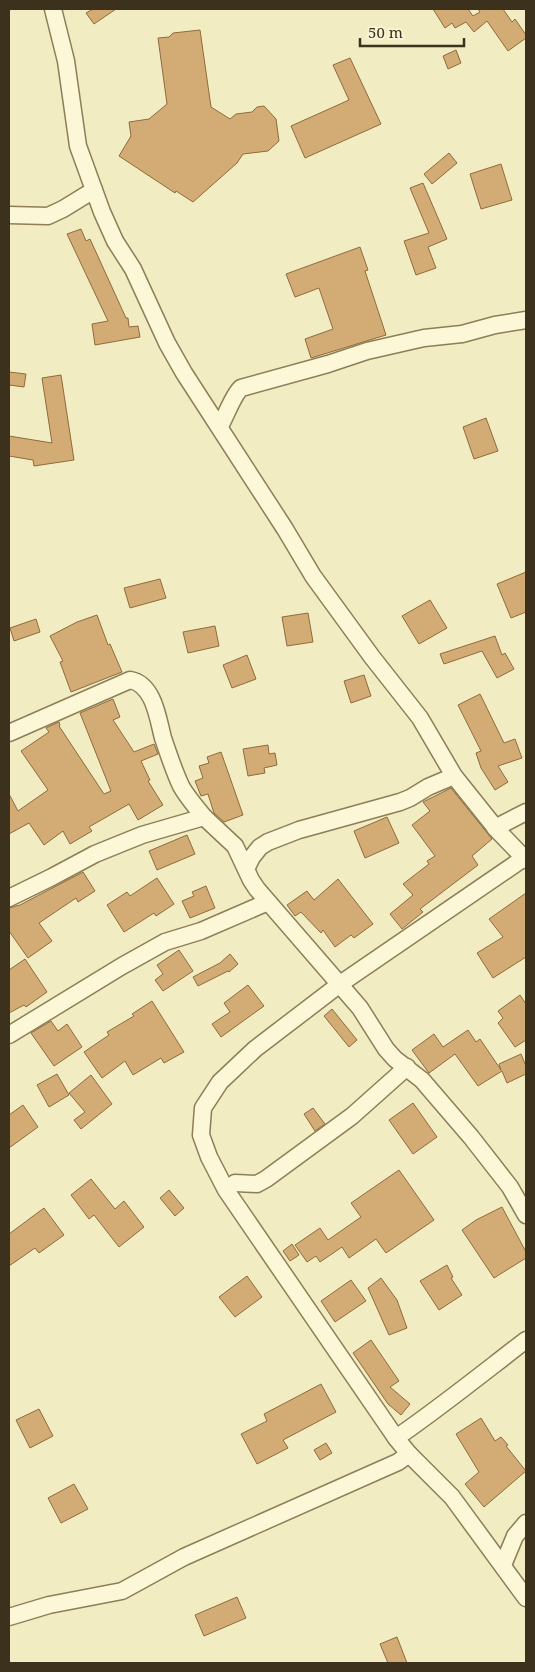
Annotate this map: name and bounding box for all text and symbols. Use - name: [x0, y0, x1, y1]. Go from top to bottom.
- scale bar: [360, 15, 464, 47]
- text: 50 m: [368, 22, 403, 42]

